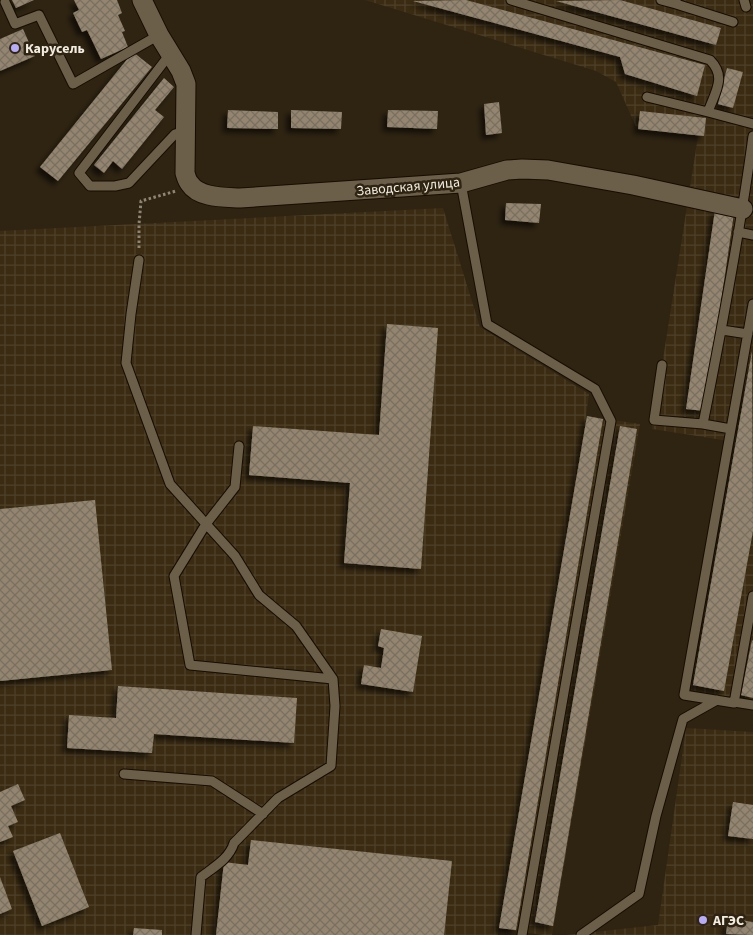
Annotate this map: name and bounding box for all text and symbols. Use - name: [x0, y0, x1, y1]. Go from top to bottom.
- place label: Карусель: [25, 39, 85, 59]
- marker: Карусель: [9, 42, 21, 54]
- street label: Заводская улица: [355, 173, 461, 201]
- place label: АГЭС: [712, 911, 744, 931]
- marker: АГЭС: [697, 914, 709, 926]

